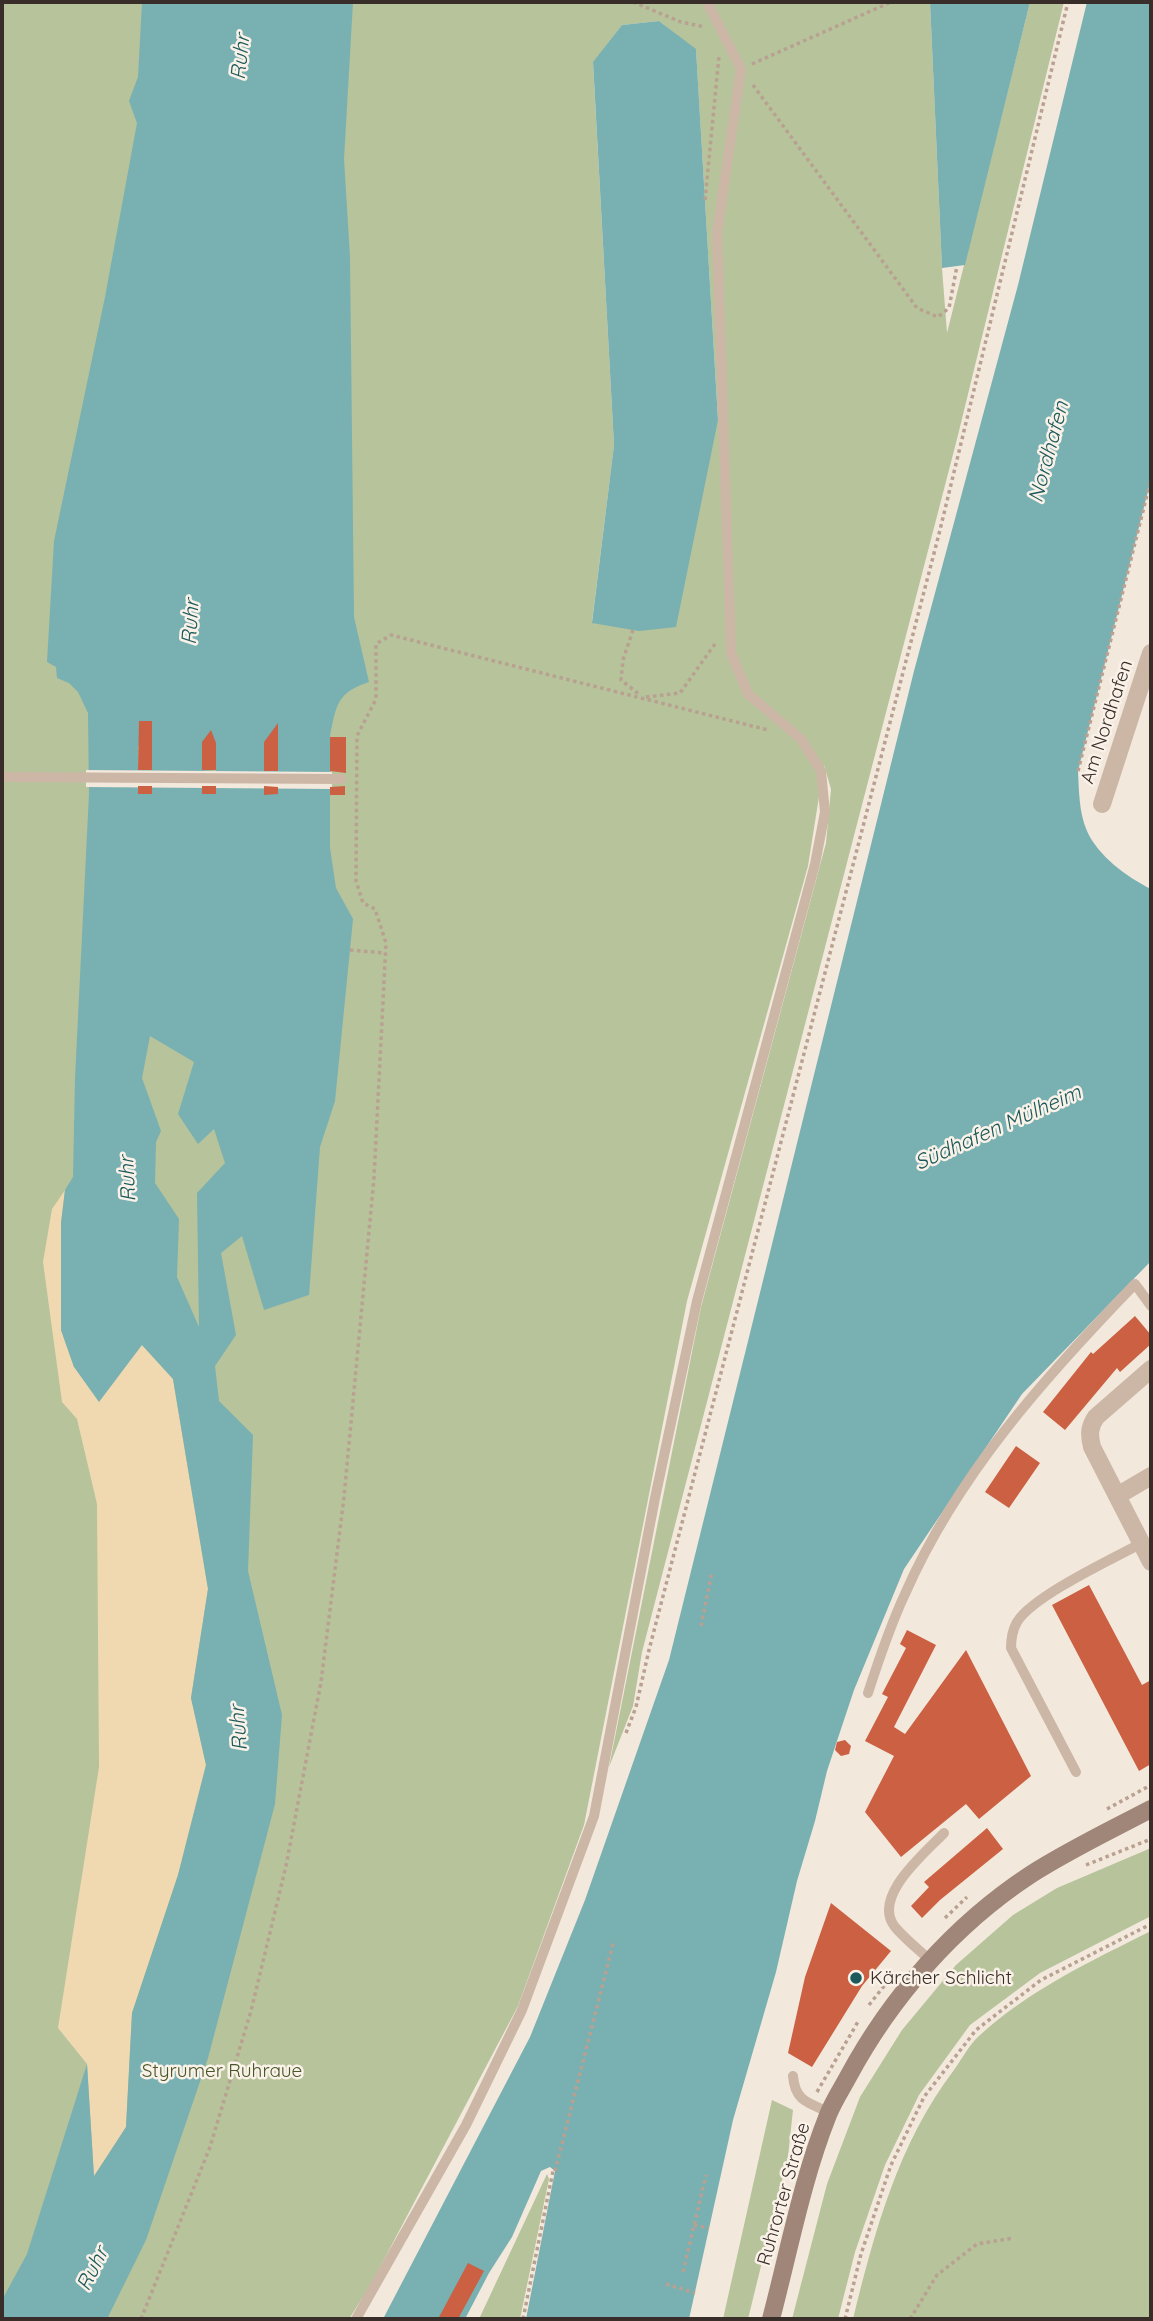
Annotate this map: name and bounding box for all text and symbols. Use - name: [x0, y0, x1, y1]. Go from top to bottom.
- water label: Ruhr: [226, 33, 256, 81]
- water label: Nordhafen: [1023, 399, 1075, 505]
- water label: Ruhr: [177, 598, 205, 646]
- street label: Am Nordhafen: [1076, 657, 1138, 787]
- water label: Südhafen Mülheim: [911, 1080, 1085, 1176]
- water label: Ruhr: [114, 1155, 142, 1203]
- water label: Ruhr: [225, 1704, 253, 1752]
- place label: Kärcher Schlicht: [870, 1967, 1012, 1989]
- marker: Kärcher Schlicht: [848, 1970, 864, 1986]
- park label: Styrumer Ruhraue: [142, 2060, 302, 2082]
- street label: Ruhrorter Straße: [753, 2120, 815, 2268]
- water label: Ruhr: [72, 2243, 114, 2295]

